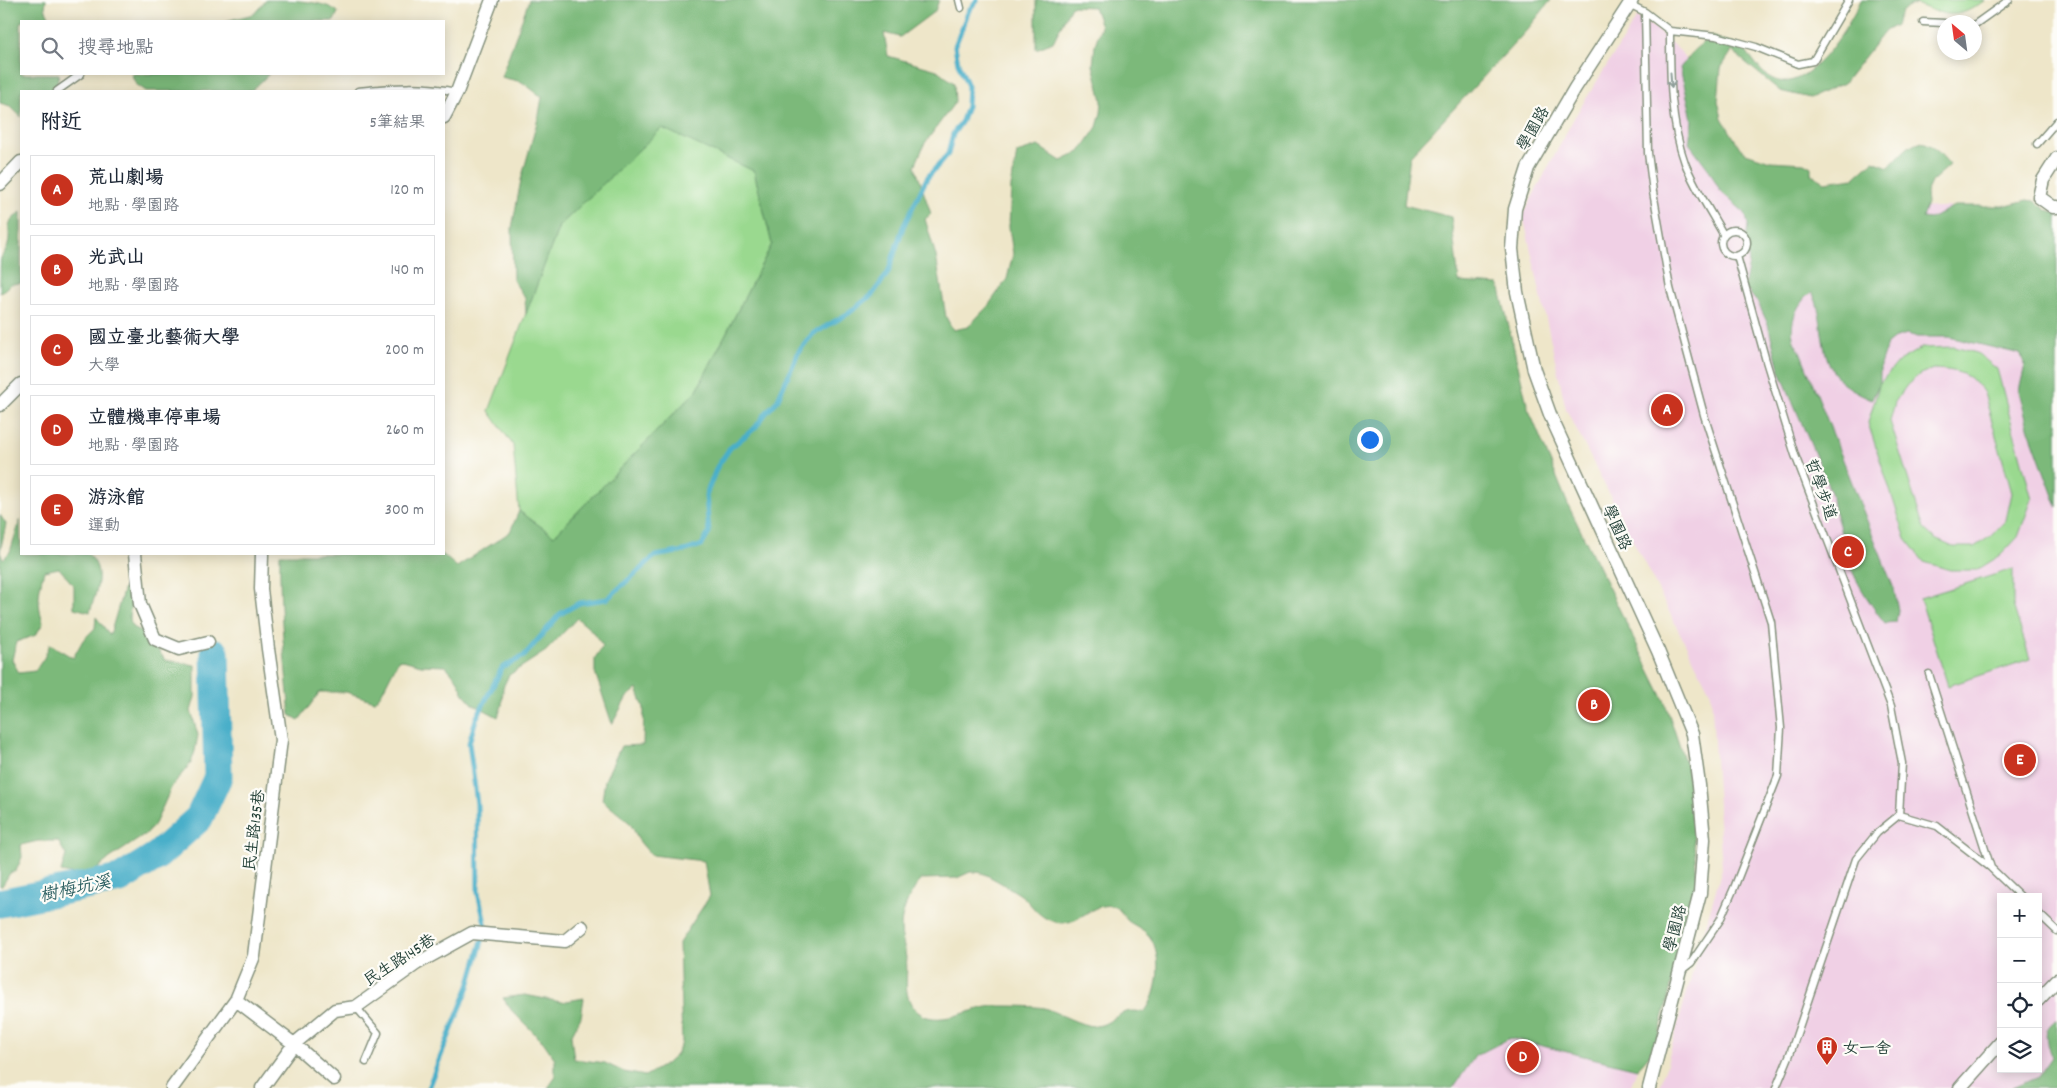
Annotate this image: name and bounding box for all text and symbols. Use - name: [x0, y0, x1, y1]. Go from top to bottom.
- north arrow: [1937, 15, 1982, 60]
- search box: [20, 20, 445, 75]
- icon: search: [38, 34, 66, 62]
- text: 搜尋地點: [78, 36, 154, 63]
- one-way arrow: [1667, 72, 1676, 88]
- street label: 學園路: [1512, 103, 1556, 156]
- text: 附近: [40, 109, 82, 139]
- text: 5筆結果: [370, 112, 425, 135]
- text: 荒山劇場: [88, 166, 164, 193]
- text: A: [53, 179, 61, 202]
- text: 120 m: [390, 179, 424, 202]
- text: 地點 · 學園路: [88, 195, 179, 218]
- text: 光武山: [88, 246, 145, 273]
- text: B: [53, 259, 61, 282]
- text: 140 m: [390, 259, 424, 282]
- text: 地點 · 學園路: [88, 275, 179, 298]
- text: 國立臺北藝術大學: [88, 326, 240, 353]
- text: C: [53, 339, 61, 362]
- text: 200 m: [385, 339, 424, 362]
- text: 大學: [88, 355, 120, 378]
- pin: A: [1651, 391, 1683, 429]
- text: 立體機車停車場: [88, 406, 221, 433]
- text: D: [53, 419, 61, 442]
- text: 260 m: [386, 419, 424, 442]
- your location: [1357, 427, 1383, 453]
- text: 地點 · 學園路: [88, 435, 179, 458]
- street label: 哲學步道: [1798, 456, 1841, 524]
- text: 游泳館: [88, 486, 145, 513]
- text: E: [53, 499, 61, 522]
- text: 300 m: [385, 499, 424, 522]
- street label: 學園路: [1595, 501, 1636, 555]
- text: 運動: [88, 515, 120, 538]
- pin: C: [1832, 533, 1864, 571]
- pin: B: [1578, 686, 1610, 724]
- pin: E: [2004, 741, 2036, 779]
- street label: 民生路135巷: [239, 788, 272, 872]
- water label: 樹梅坑溪: [38, 871, 114, 910]
- map controls: [1997, 893, 2042, 1073]
- button: +: [1997, 893, 2042, 938]
- street label: 學園路: [1659, 902, 1694, 955]
- street label: 民生路145巷: [360, 929, 441, 993]
- button: −: [1997, 938, 2042, 983]
- button: locate: [1997, 983, 2042, 1028]
- button: layers: [1997, 1028, 2042, 1073]
- building icon: 女一舍: [1815, 1035, 1839, 1066]
- pin: D: [1507, 1038, 1539, 1076]
- place label: 女一舍: [1843, 1038, 1891, 1061]

